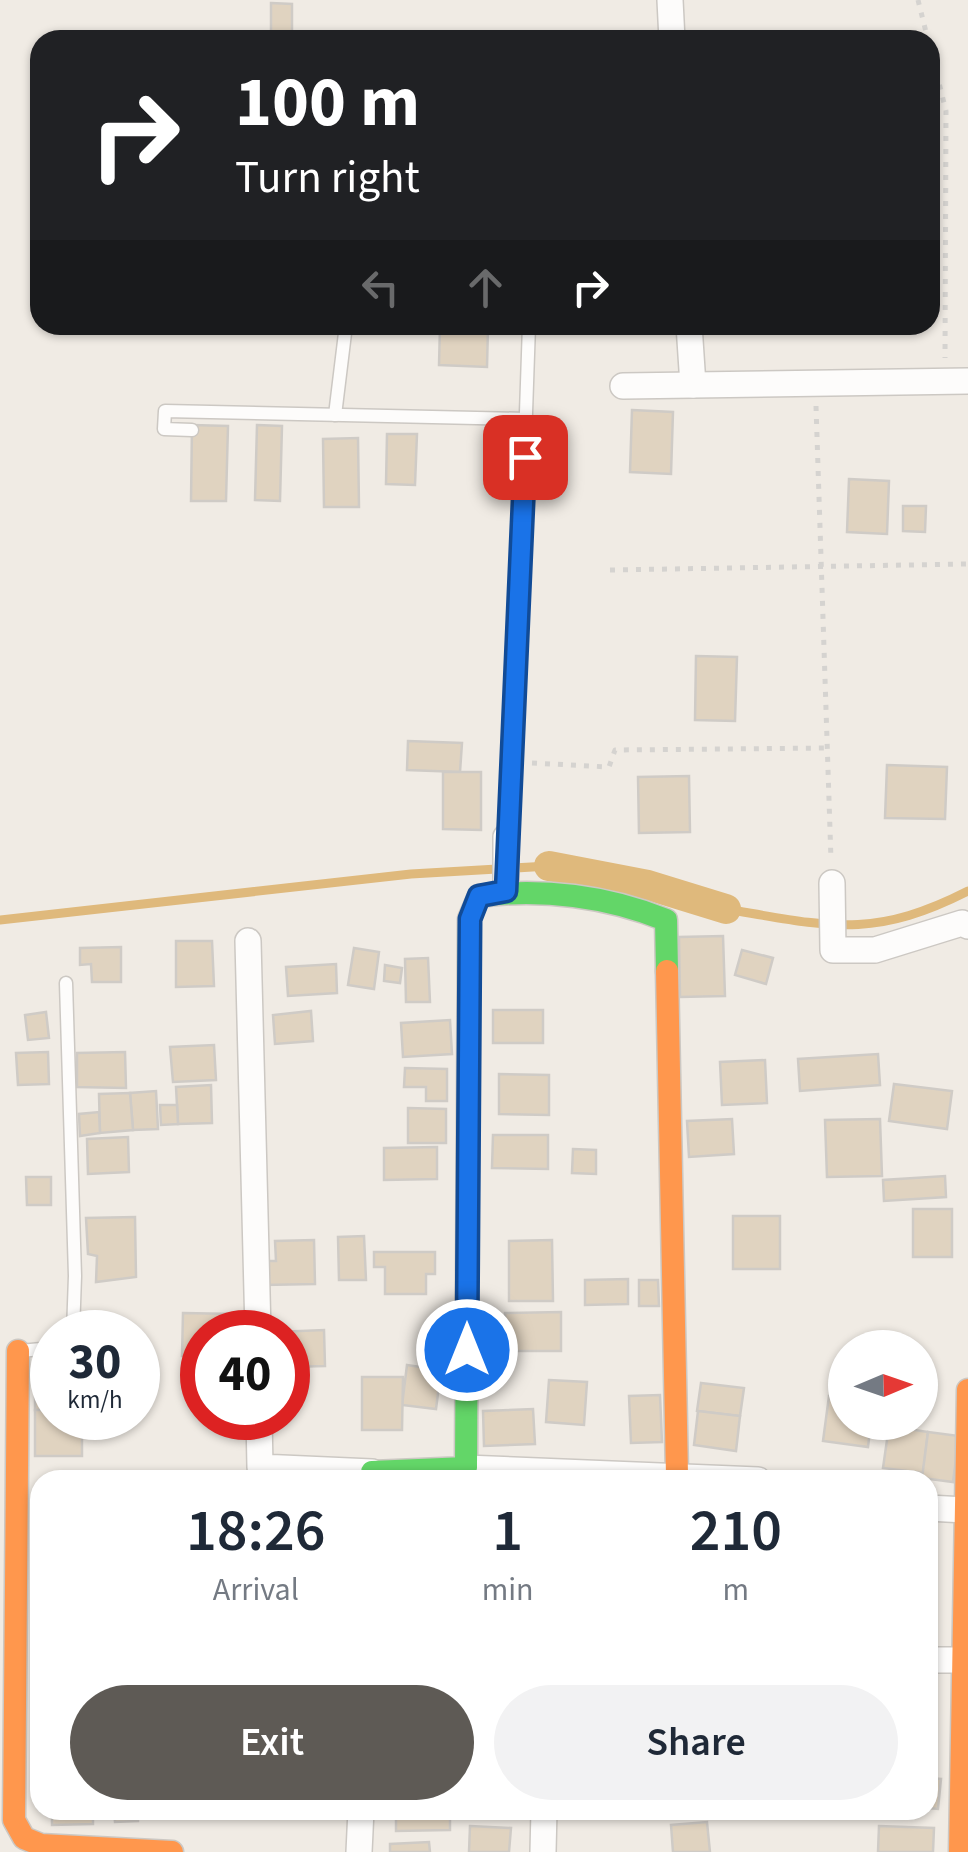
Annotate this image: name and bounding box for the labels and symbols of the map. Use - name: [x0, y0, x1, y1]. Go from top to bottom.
- pin: [483, 415, 568, 500]
- position arrow: [415, 1298, 519, 1402]
- speed limit sign: 40: [180, 1310, 310, 1440]
- north arrow: [828, 1330, 938, 1440]

